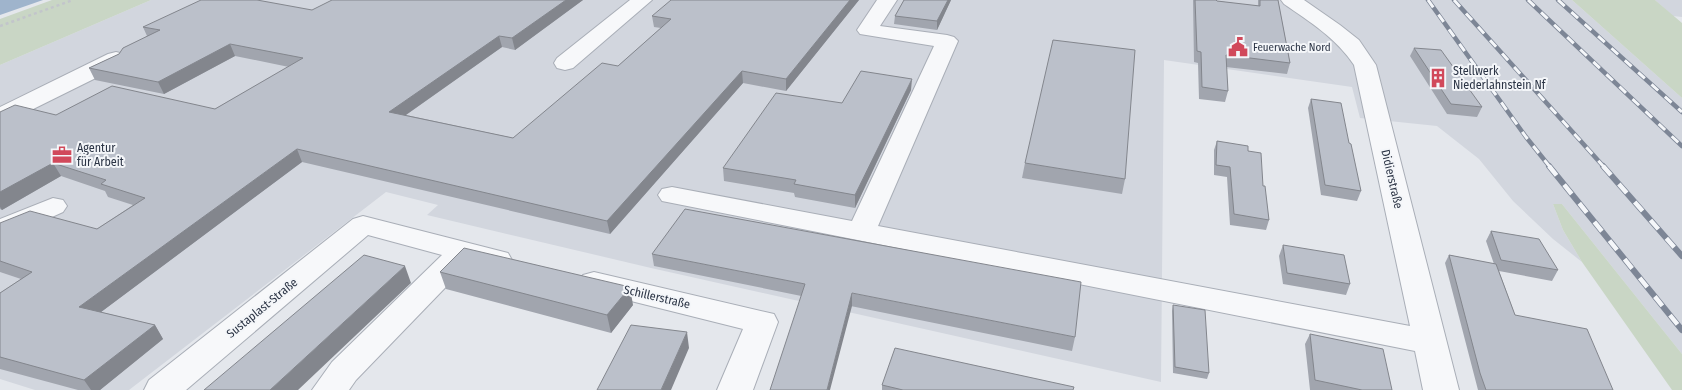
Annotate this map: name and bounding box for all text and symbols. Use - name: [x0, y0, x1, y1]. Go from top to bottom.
- public building icon: Feuerwache Nord: [1227, 36, 1249, 58]
- place label: Feuerwache Nord: [1253, 41, 1331, 54]
- place label: Stellwerk Niederlahnstein Nf: [1453, 64, 1547, 92]
- building icon: Stellwerk Niederlahnstein Nf: [1427, 67, 1449, 89]
- place label: Agentur für Arbeit: [77, 141, 124, 169]
- office icon: Agentur für Arbeit: [51, 144, 73, 166]
- street label: Didierstraße: [1378, 148, 1406, 210]
- street label: Sustaplast-Straße: [224, 275, 300, 341]
- street label: Schillerstraße: [622, 283, 692, 311]

